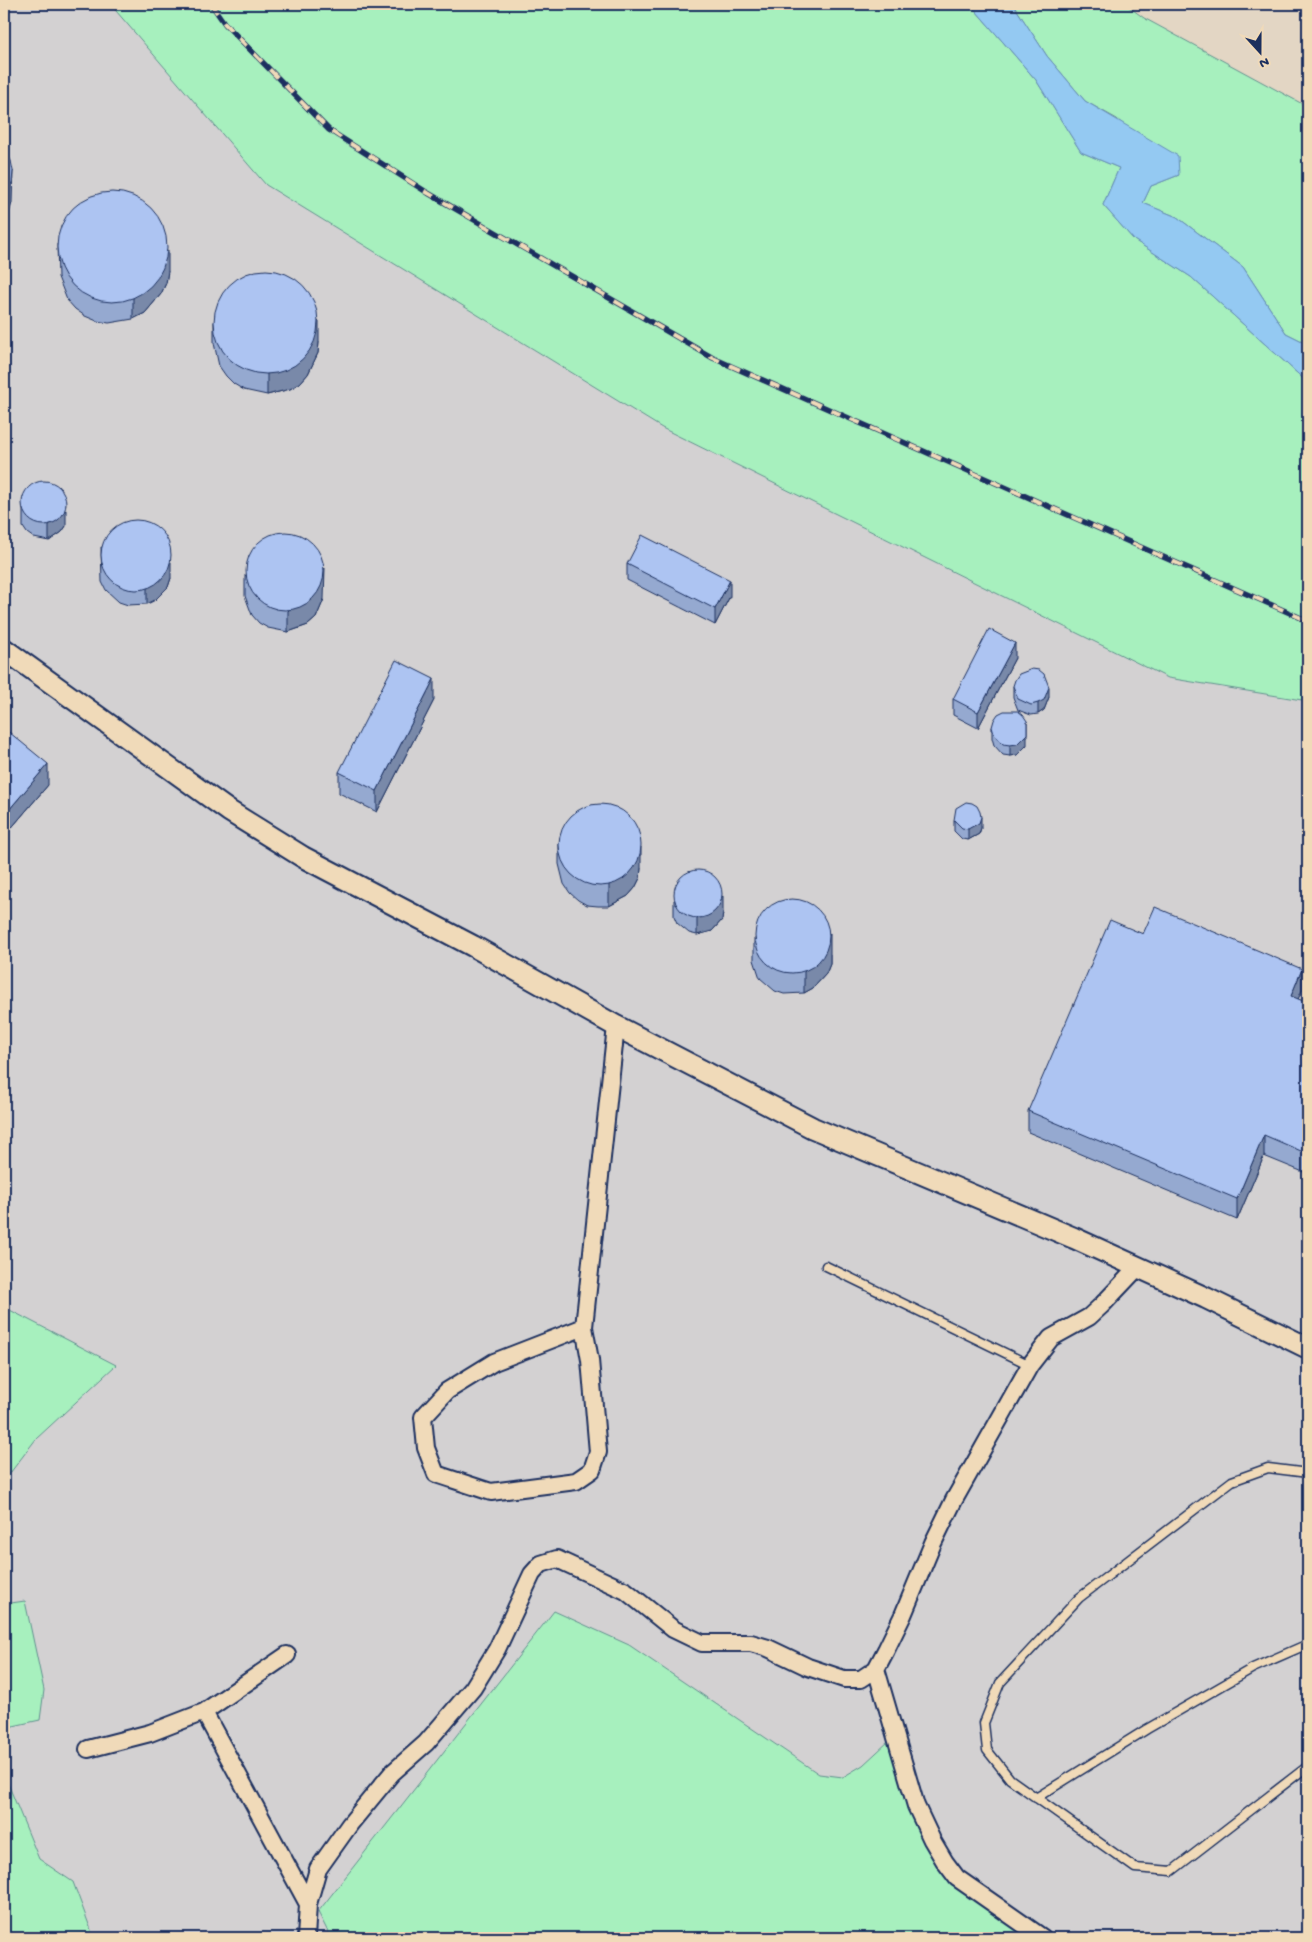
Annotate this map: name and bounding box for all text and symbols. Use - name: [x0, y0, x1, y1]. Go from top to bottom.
- north arrow: [1234, 28, 1284, 78]
- text: N: [1256, 52, 1271, 71]

